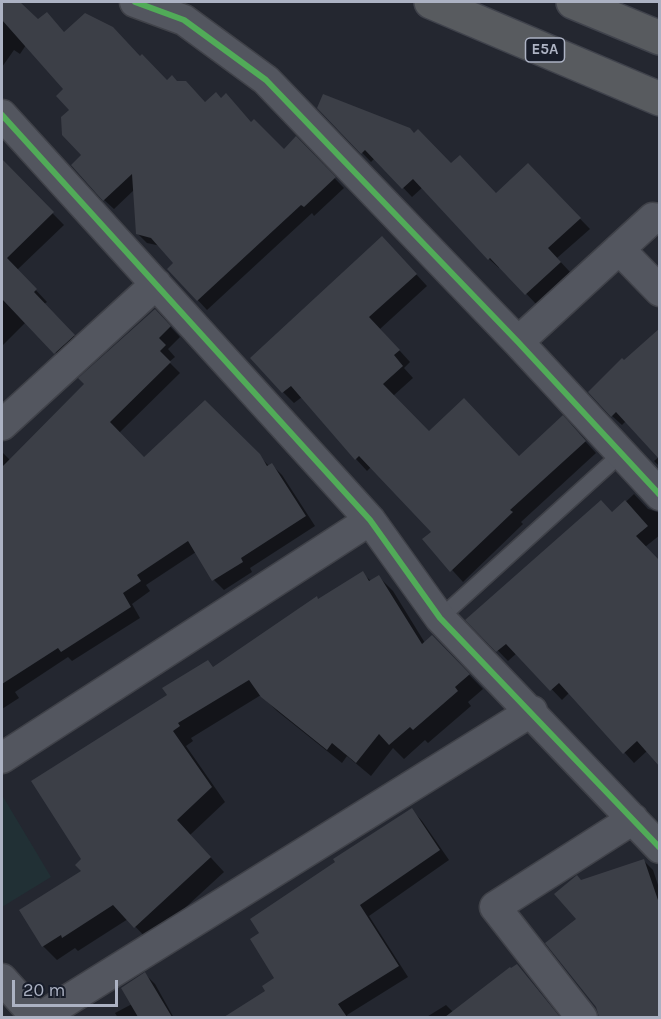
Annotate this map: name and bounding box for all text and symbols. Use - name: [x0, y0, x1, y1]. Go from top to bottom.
- road number: E5A: [526, 38, 564, 62]
- scale bar: [15, 968, 122, 1006]
- text: 20 m: [23, 979, 65, 1001]

